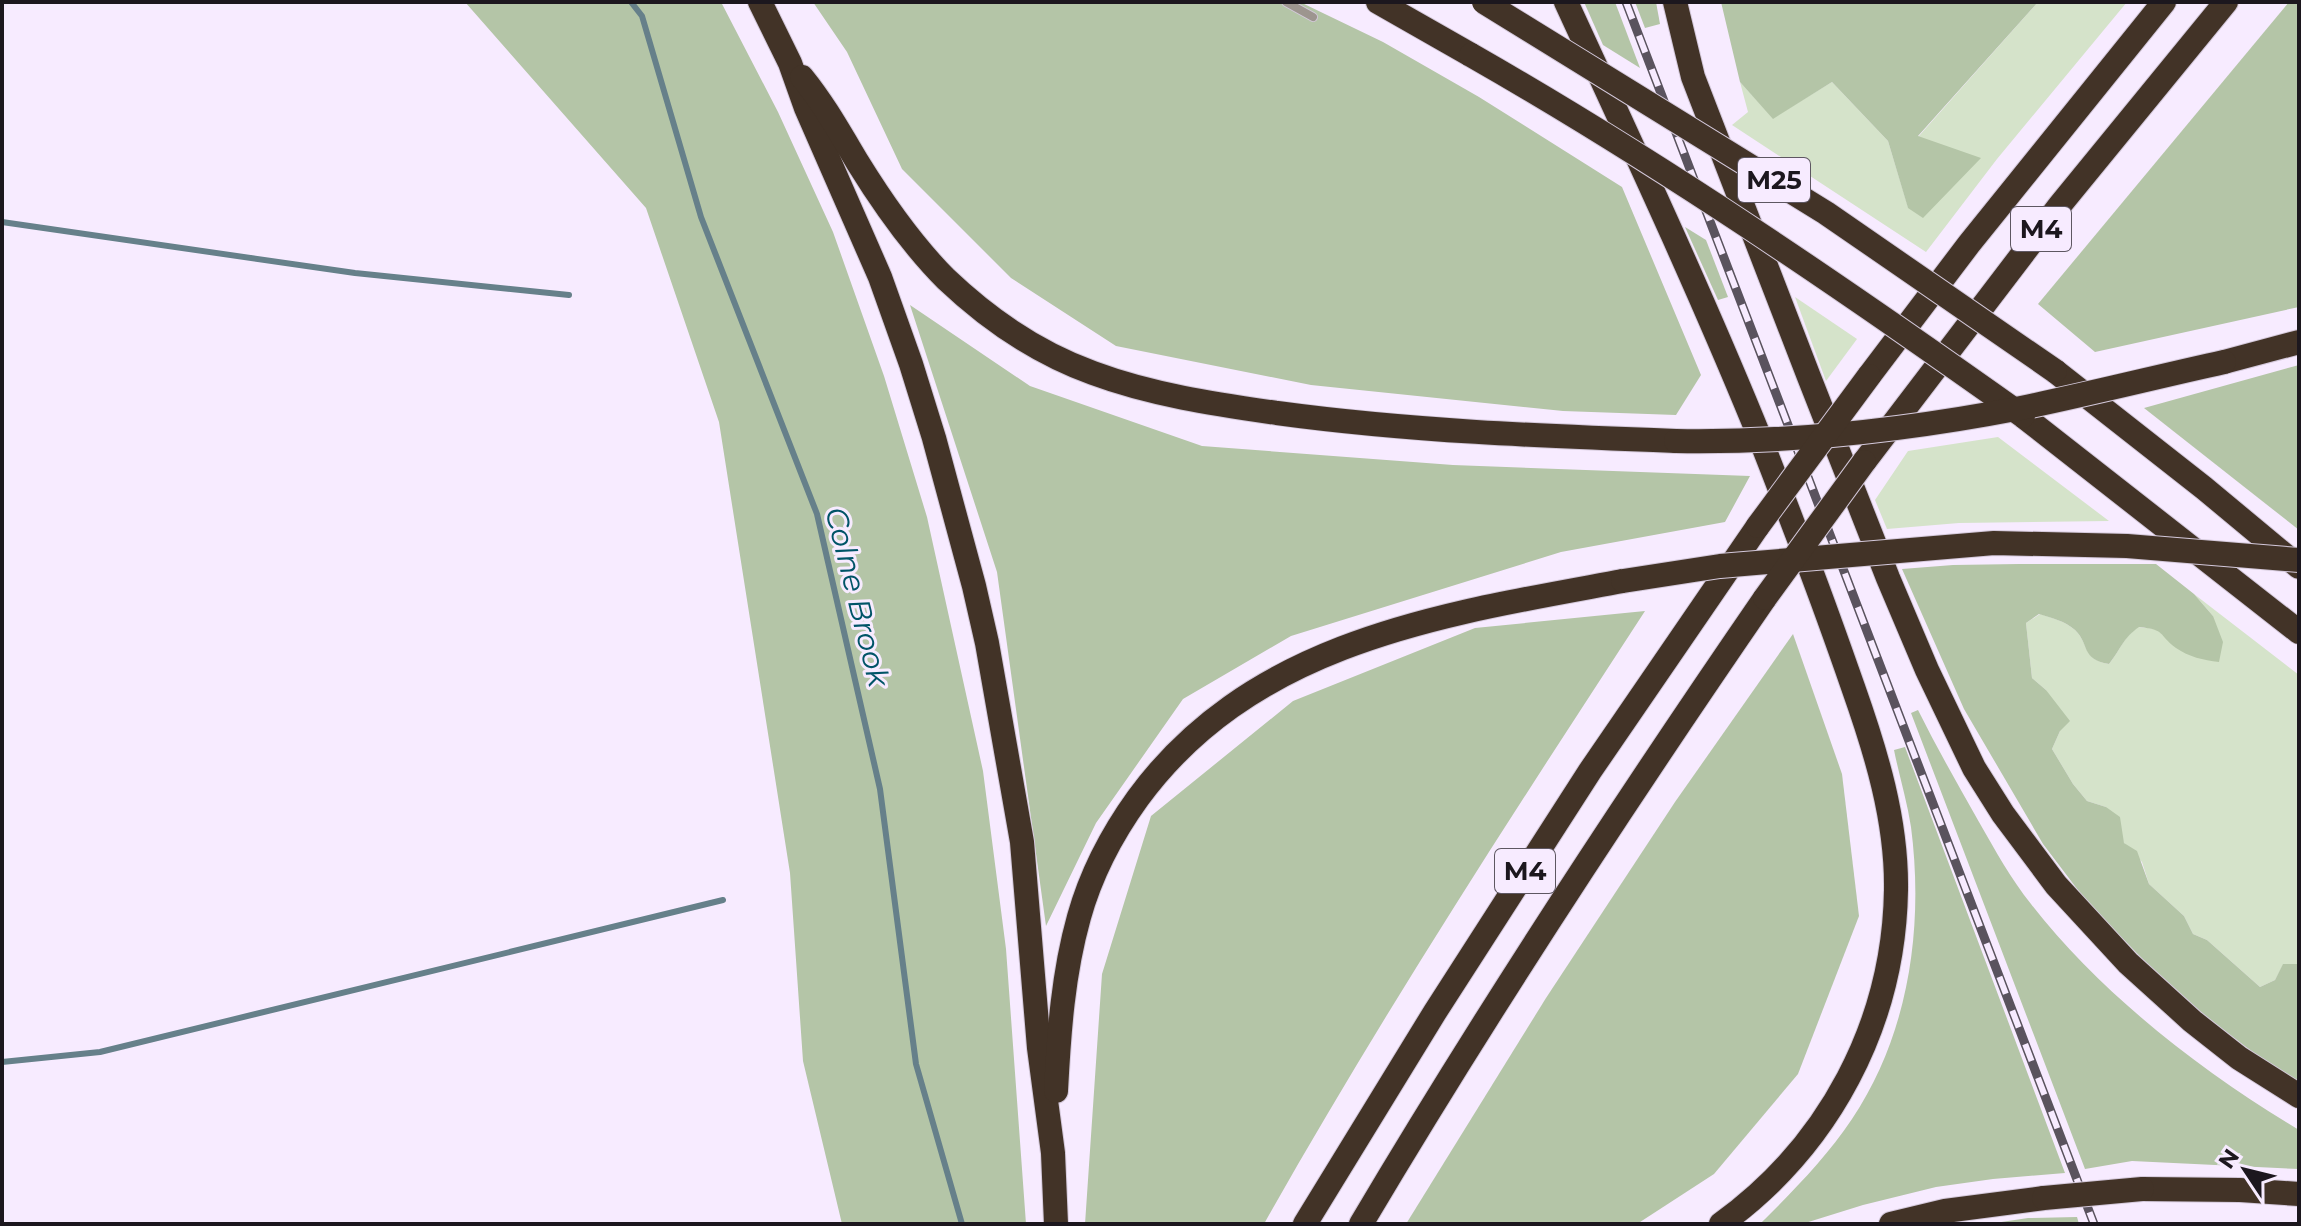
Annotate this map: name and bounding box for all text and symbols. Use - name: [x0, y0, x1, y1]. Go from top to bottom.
- road number: M25: [1738, 158, 1810, 202]
- road number: M4: [2011, 207, 2071, 251]
- water label: Colne Brook: [817, 503, 898, 692]
- road number: M4: [1495, 849, 1555, 893]
- north arrow: [2205, 1130, 2285, 1210]
- text: N: [2213, 1144, 2245, 1174]

